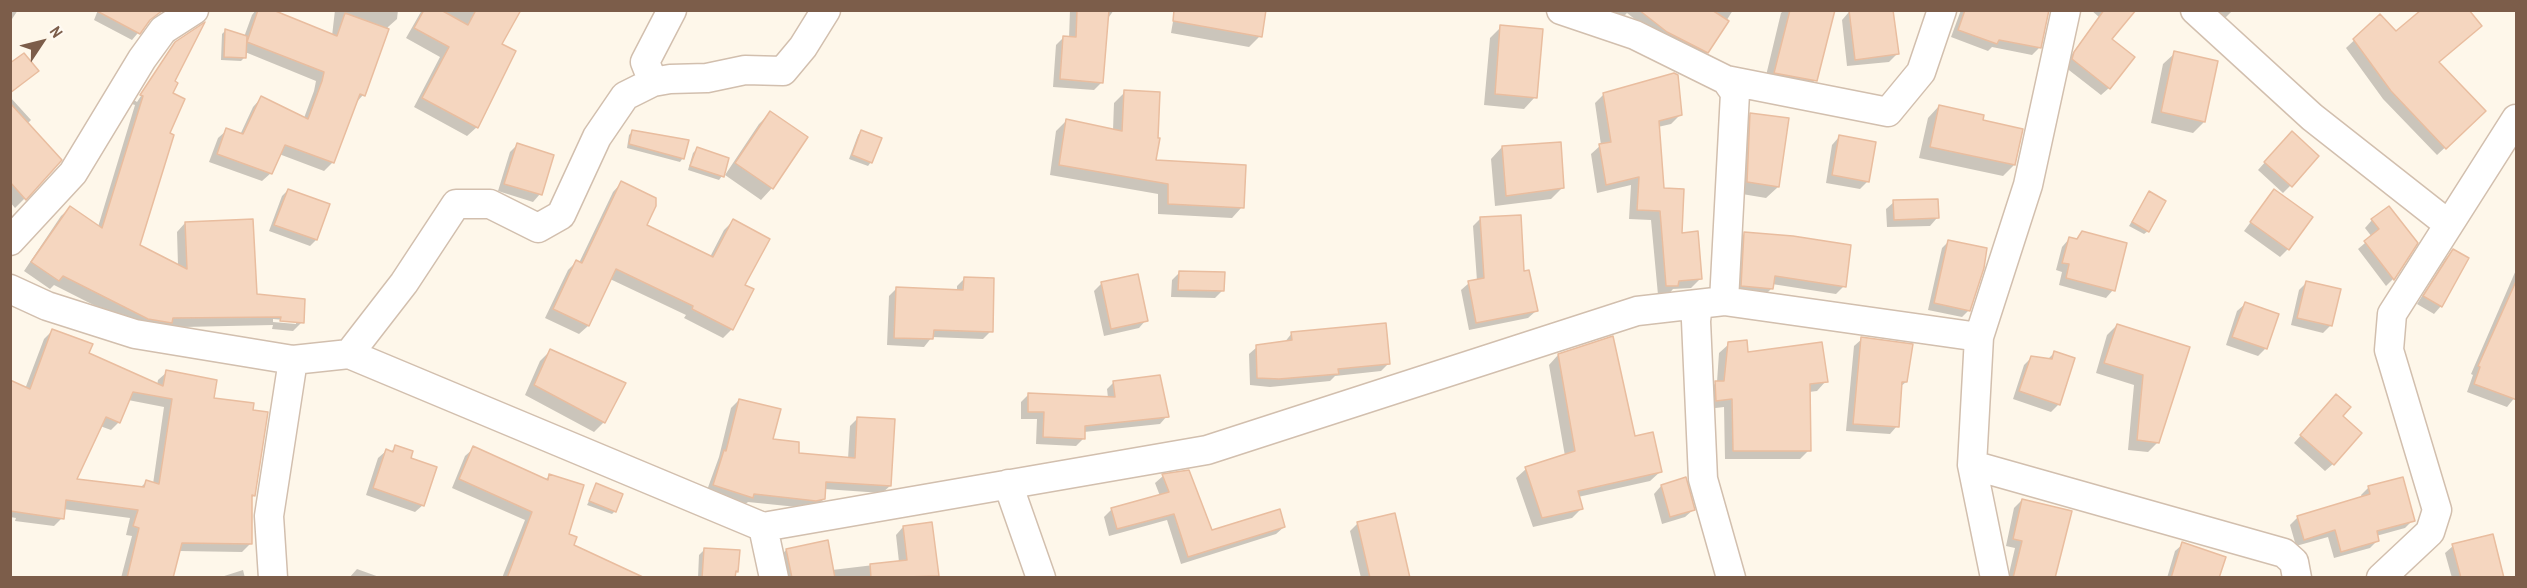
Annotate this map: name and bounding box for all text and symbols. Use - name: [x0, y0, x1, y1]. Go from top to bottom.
- north arrow: [12, 12, 72, 72]
- text: N: [45, 21, 68, 42]

